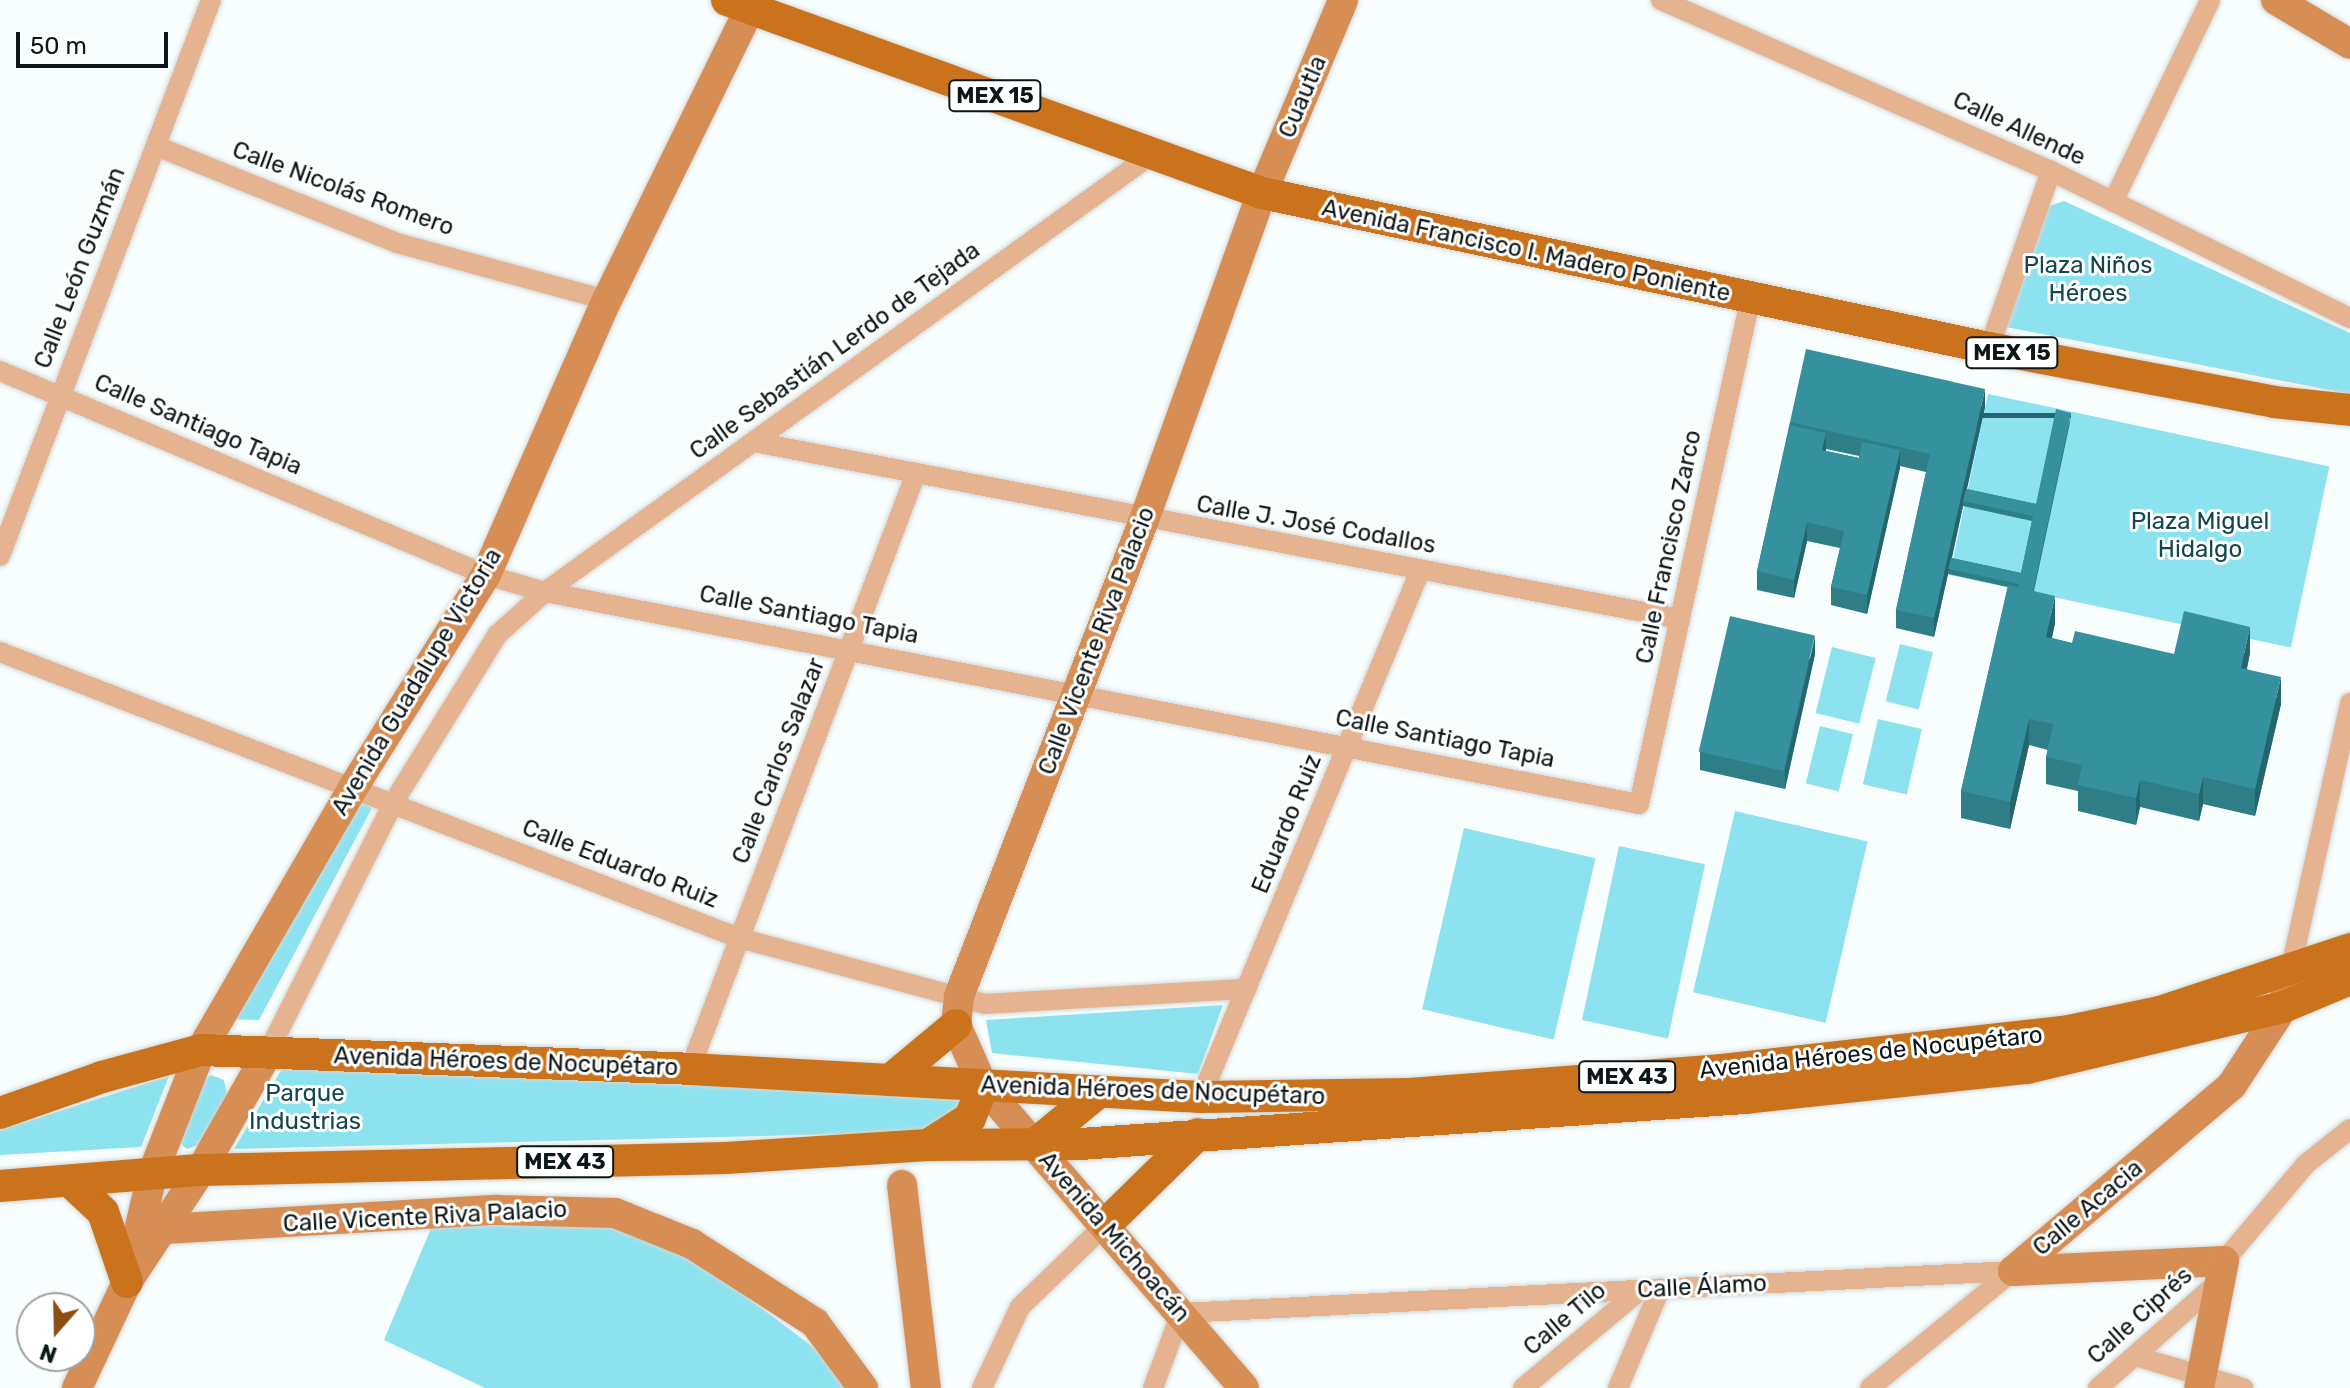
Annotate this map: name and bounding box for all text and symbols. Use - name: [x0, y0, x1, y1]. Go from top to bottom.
- scale bar: [20, 16, 172, 66]
- text: 50 m: [30, 32, 87, 60]
- street label: Cuautla: [1273, 52, 1333, 142]
- road number: MEX 15: [947, 78, 1043, 114]
- street label: Calle Allende: [1948, 86, 2090, 172]
- street label: Calle Nicolás Romero: [228, 136, 458, 242]
- street label: Calle León Guzmán: [28, 163, 132, 373]
- street label: Avenida Francisco I. Madero Poniente: [1319, 194, 1733, 308]
- street label: Calle Sebastián Lerdo de Tejada: [684, 236, 986, 466]
- park label: Plaza Niños Héroes: [2024, 252, 2152, 308]
- road number: MEX 15: [1964, 335, 2060, 371]
- street label: Calle Santiago Tapia: [90, 368, 306, 482]
- street label: Calle Francisco Zarco: [1630, 427, 1708, 667]
- street label: Calle J. José Codallos: [1194, 490, 1438, 560]
- street label: Calle Vicente Riva Palacio: [1032, 503, 1162, 779]
- park label: Plaza Miguel Hidalgo: [2131, 508, 2269, 564]
- street label: Avenida Guadalupe Victoria: [326, 543, 508, 821]
- street label: Calle Santiago Tapia: [697, 580, 921, 650]
- street label: Calle Carlos Salazar: [726, 654, 832, 868]
- street label: Calle Santiago Tapia: [1333, 704, 1557, 774]
- street label: Eduardo Ruiz: [1246, 750, 1328, 898]
- street label: Calle Eduardo Ruiz: [518, 813, 722, 915]
- street label: Avenida Héroes de Nocupétaro: [1698, 1021, 2044, 1085]
- street label: Avenida Héroes de Nocupétaro: [333, 1042, 679, 1082]
- road number: MEX 43: [1577, 1059, 1677, 1095]
- street label: Avenida Héroes de Nocupétaro: [980, 1071, 1326, 1111]
- park label: Parque Industrias: [249, 1080, 361, 1136]
- road number: MEX 43: [515, 1144, 615, 1180]
- street label: Avenida Michoacán: [1032, 1146, 1196, 1328]
- street label: Calle Acacia: [2027, 1154, 2149, 1262]
- street label: Calle Vicente Riva Palacio: [282, 1195, 568, 1239]
- street label: Calle Ciprés: [2082, 1262, 2198, 1370]
- street label: Calle Álamo: [1636, 1269, 1768, 1305]
- street label: Calle Tilo: [1518, 1276, 1612, 1362]
- north arrow: [16, 1292, 96, 1372]
- text: N: [36, 1338, 60, 1369]

